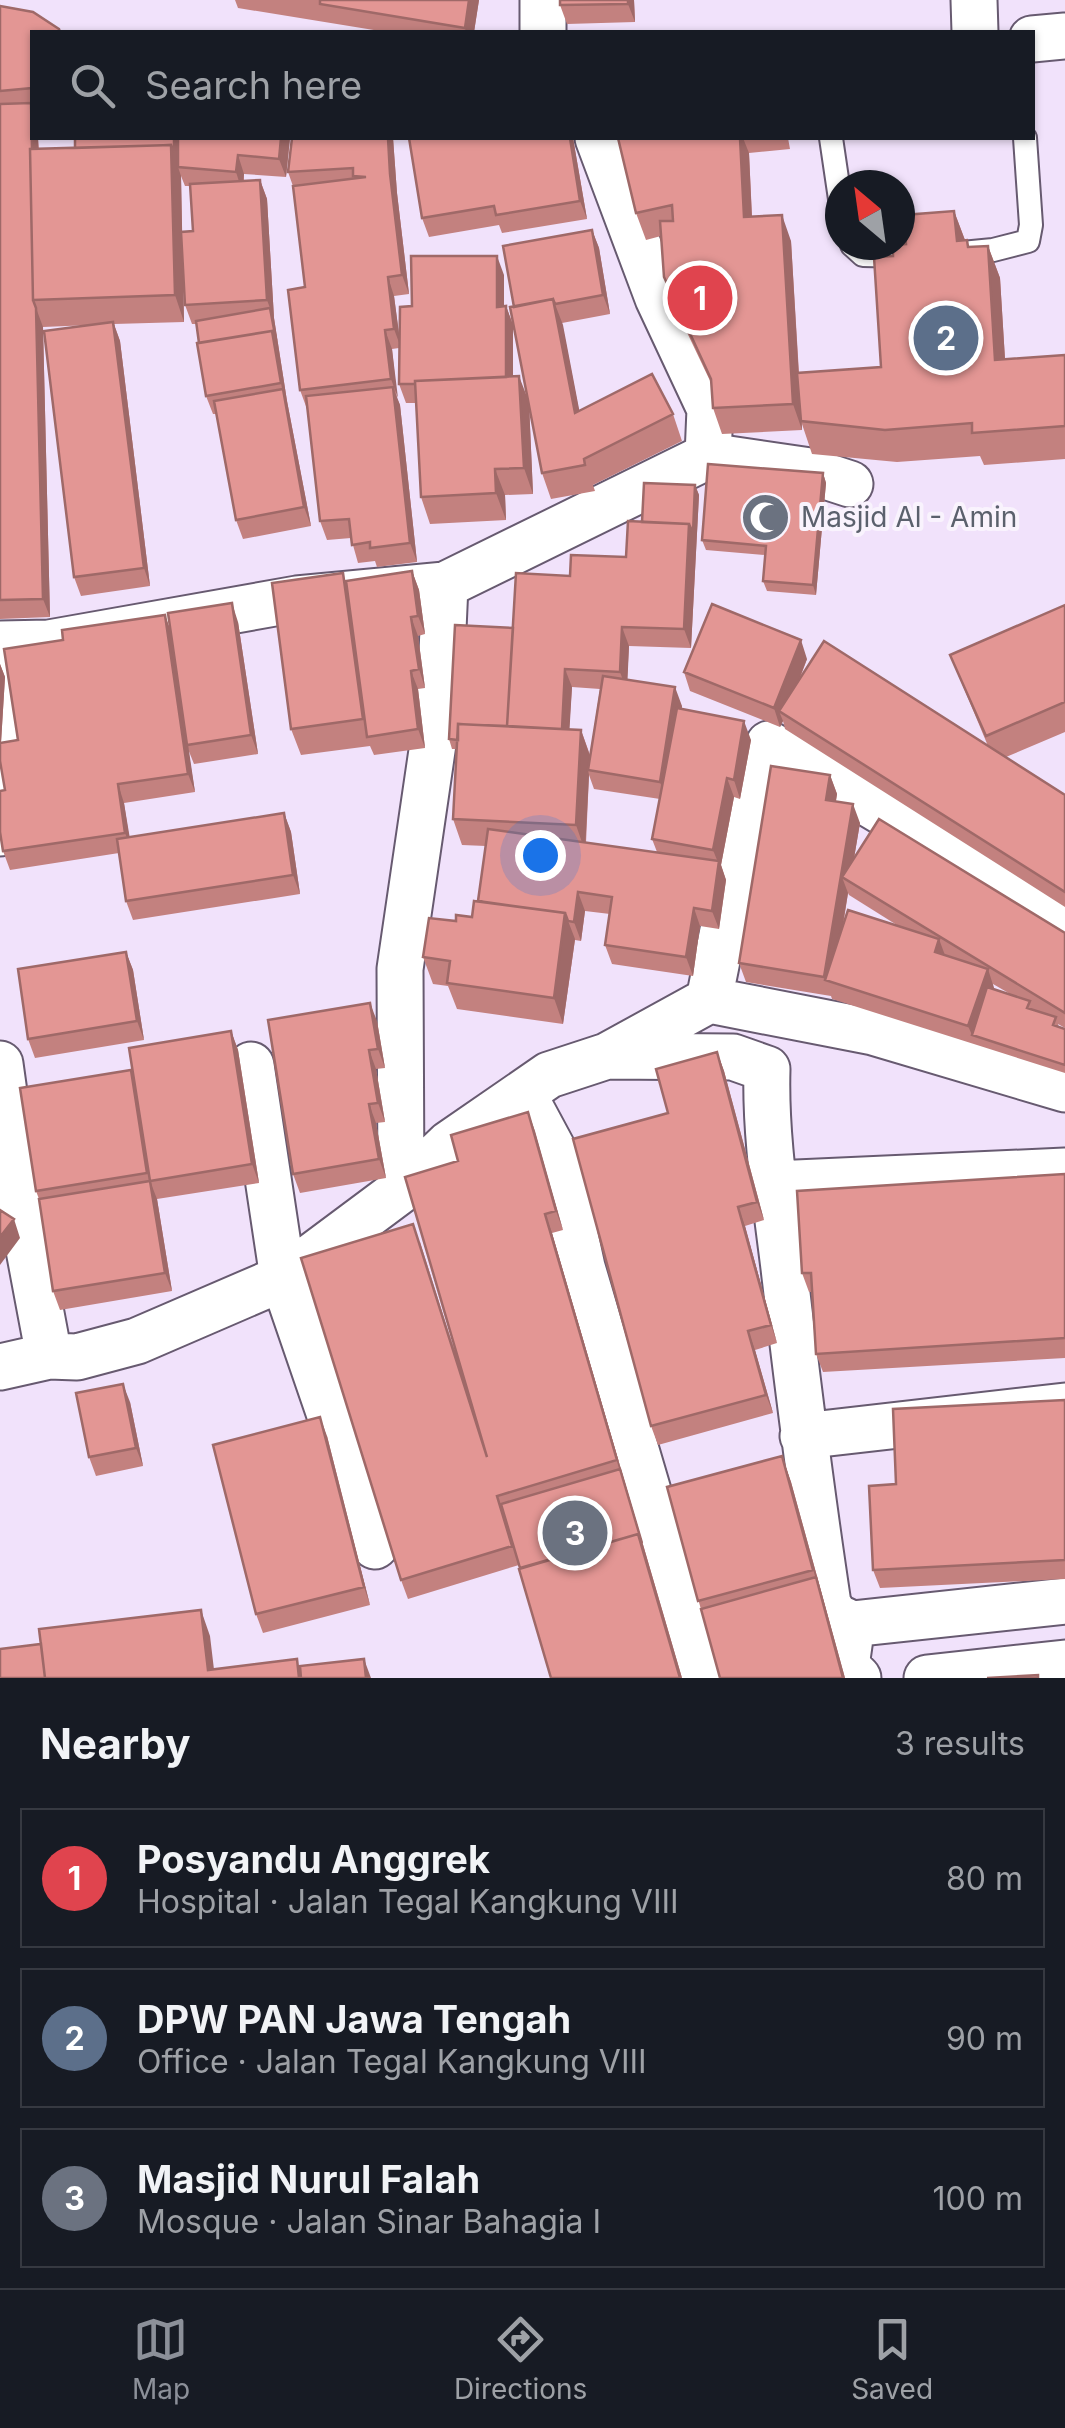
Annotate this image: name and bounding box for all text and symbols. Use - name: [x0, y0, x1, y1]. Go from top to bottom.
- search box: [30, 30, 1035, 140]
- icon: search: [65, 58, 120, 113]
- text: Search here: [145, 62, 362, 108]
- north arrow: [825, 170, 915, 260]
- pin: 1: [668, 260, 732, 336]
- pin: 2: [914, 300, 978, 376]
- mosque icon: Masjid Al - Amin: [740, 491, 792, 543]
- place label: Masjid Al - Amin: [801, 500, 1017, 534]
- your location: [515, 830, 566, 881]
- pin: 3: [542, 1496, 608, 1570]
- text: Nearby: [40, 1718, 191, 1769]
- text: 3 results: [895, 1724, 1025, 1763]
- text: Posyandu Anggrek: [137, 1836, 490, 1882]
- text: 1: [68, 1859, 81, 1898]
- text: 80 m: [946, 1859, 1023, 1898]
- text: Hospital · Jalan Tegal Kangkung VIII: [137, 1882, 679, 1921]
- text: DPW PAN Jawa Tengah: [137, 1996, 571, 2042]
- text: 2: [64, 2019, 85, 2058]
- text: 90 m: [946, 2019, 1023, 2058]
- text: Office · Jalan Tegal Kangkung VIII: [137, 2042, 647, 2081]
- text: Masjid Nurul Falah: [137, 2156, 480, 2202]
- text: 3: [64, 2179, 85, 2218]
- text: 100 m: [933, 2179, 1023, 2218]
- text: Mosque · Jalan Sinar Bahagia I: [137, 2202, 601, 2241]
- tab: Map: [132, 2312, 190, 2406]
- tab: Directions: [454, 2312, 587, 2406]
- tab: Saved: [851, 2312, 933, 2406]

